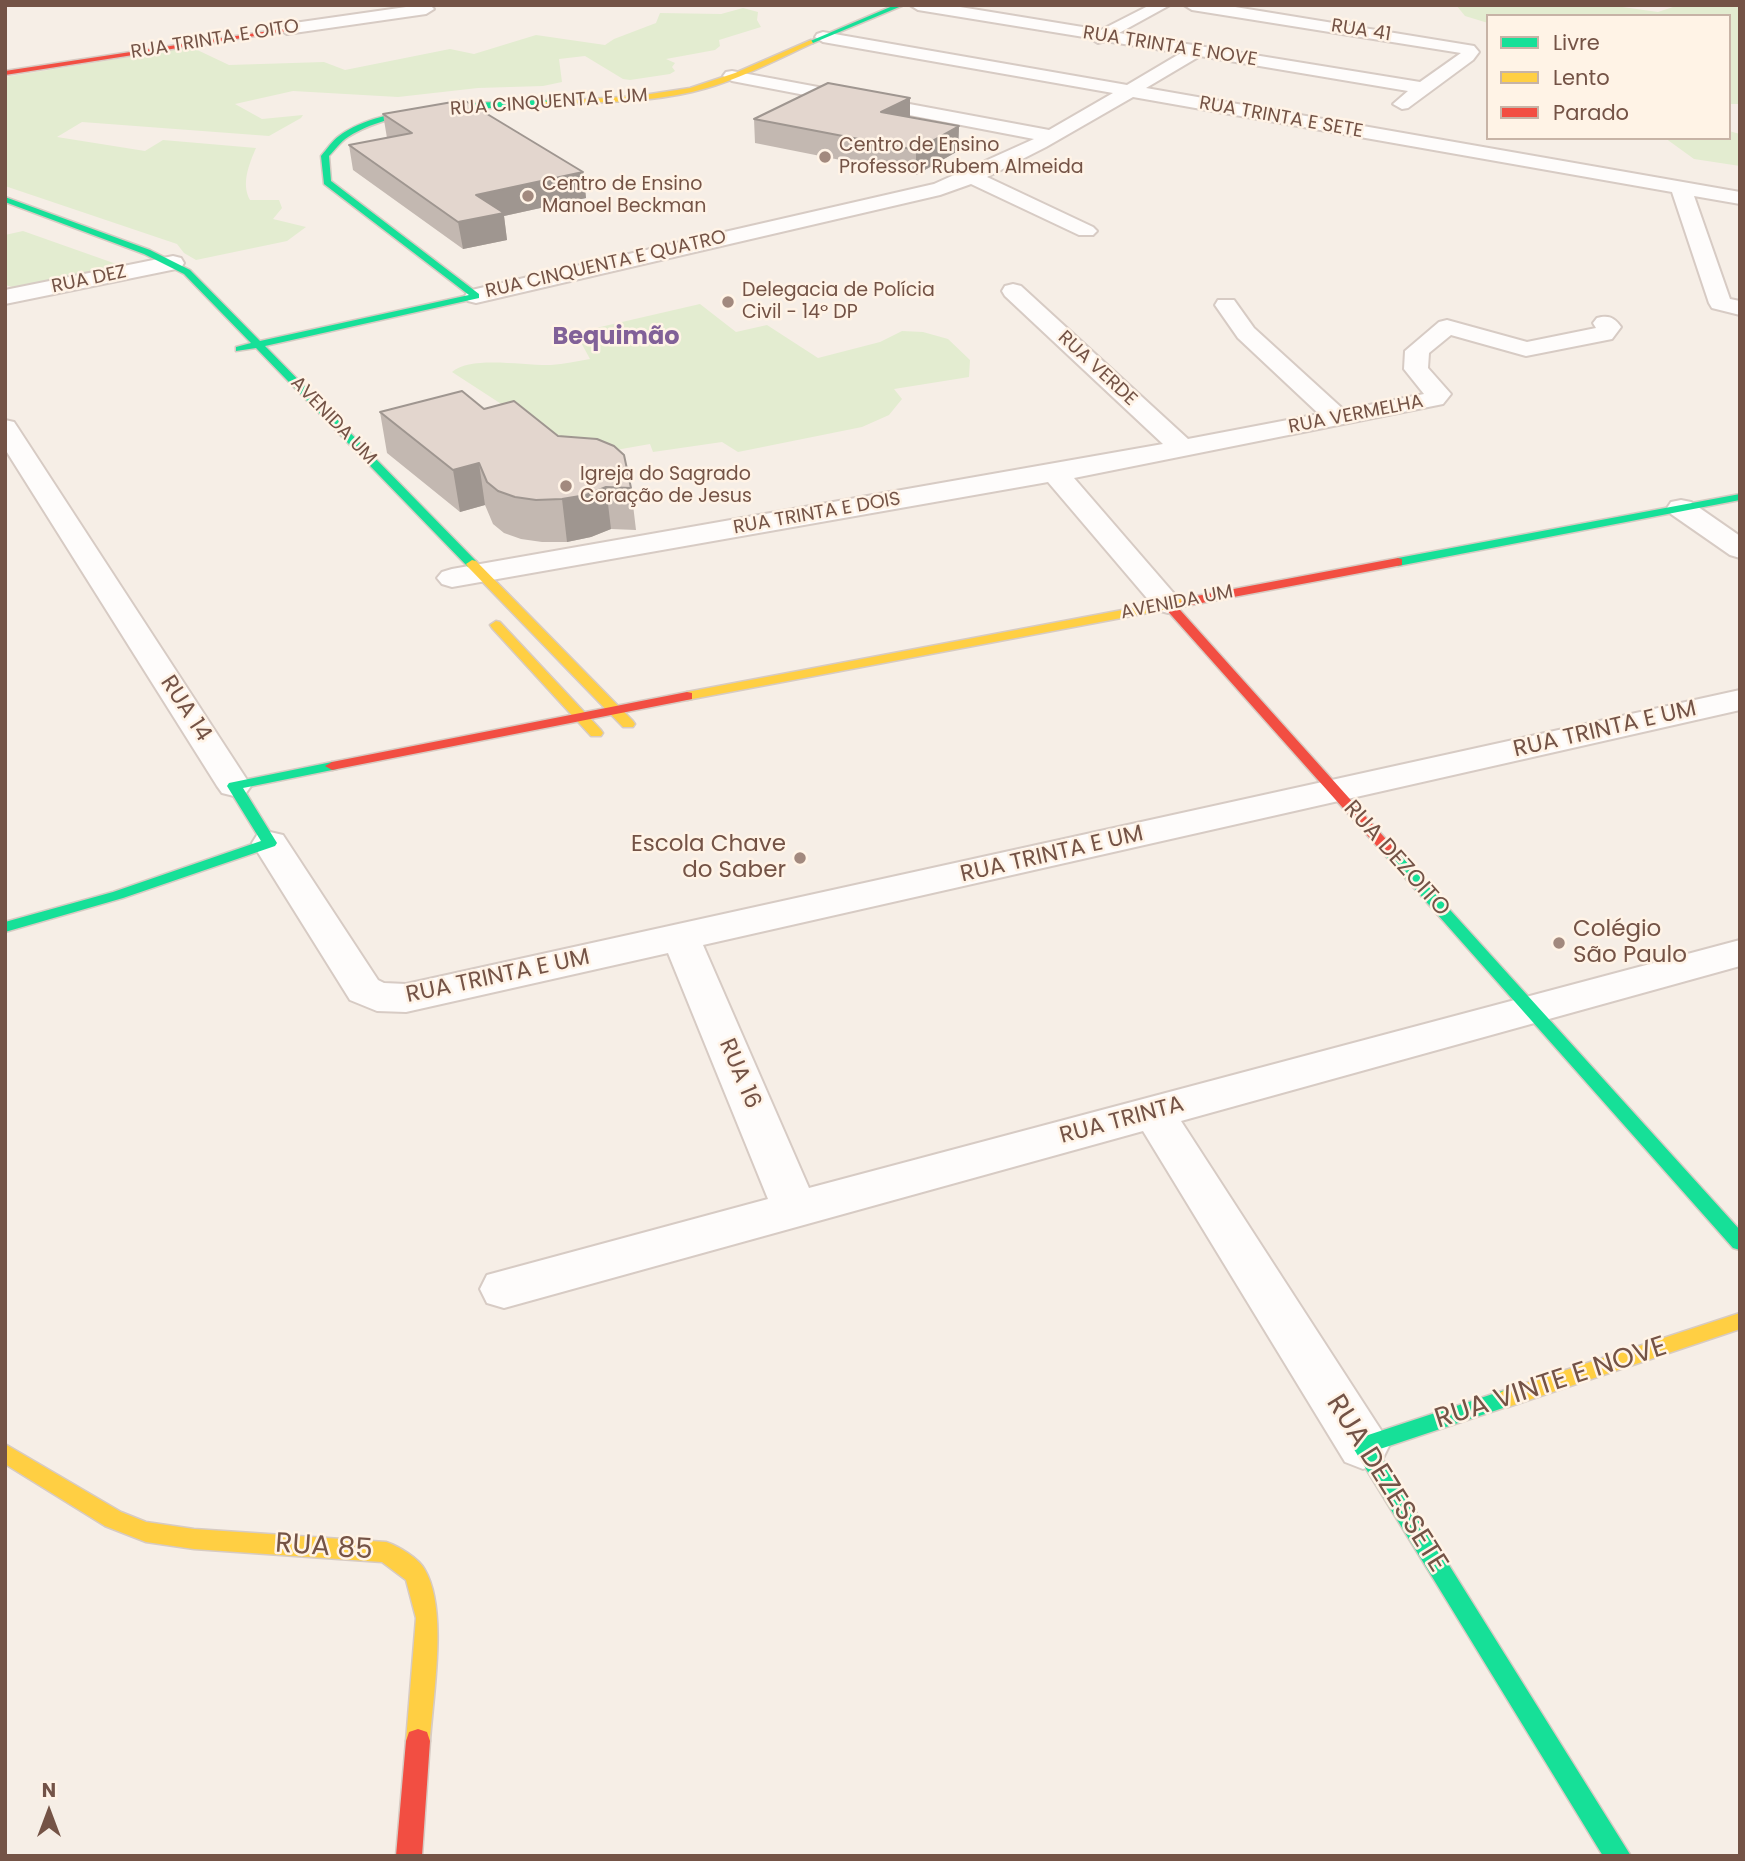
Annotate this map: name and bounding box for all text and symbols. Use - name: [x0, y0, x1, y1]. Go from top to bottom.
- legend: [1486, 14, 1731, 140]
- street label: RUA TRINTA E OITO: [129, 15, 301, 65]
- street label: RUA 41: [1329, 15, 1393, 47]
- street label: RUA TRINTA E NOVE: [1081, 22, 1259, 72]
- text: Livre: [1553, 28, 1600, 57]
- text: Lento: [1553, 63, 1610, 92]
- street label: RUA CINQUENTA E UM: [449, 85, 649, 121]
- street label: RUA TRINTA E SETE: [1197, 92, 1365, 144]
- text: Parado: [1553, 98, 1629, 127]
- place label: Centro de Ensino Professor Rubem Almeida: [839, 135, 1084, 179]
- marker: Centro de Ensino Professor Rubem Almeida: [817, 149, 833, 165]
- place label: Centro de Ensino Manoel Beckman: [542, 174, 706, 218]
- marker: Centro de Ensino Manoel Beckman: [520, 188, 536, 204]
- street label: RUA CINQUENTA E QUATRO: [483, 226, 729, 304]
- street label: RUA DEZ: [50, 261, 128, 299]
- place label: Delegacia de Polícia Civil - 14º DP: [742, 280, 935, 324]
- marker: Delegacia de Polícia Civil - 14º DP: [720, 294, 736, 310]
- district label: Bequimão: [552, 324, 680, 352]
- street label: RUA VERDE: [1053, 327, 1141, 411]
- street label: AVENIDA UM: [285, 372, 381, 470]
- street label: RUA VERMELHA: [1287, 391, 1425, 439]
- place label: Igreja do Sagrado Coração de Jesus: [580, 464, 752, 508]
- marker: Igreja do Sagrado Coração de Jesus: [558, 478, 574, 494]
- street label: RUA TRINTA E DOIS: [732, 488, 902, 540]
- street label: AVENIDA UM: [1119, 581, 1235, 625]
- street label: RUA 14: [154, 671, 216, 747]
- street label: RUA TRINTA E UM: [1511, 696, 1699, 764]
- street label: RUA DEZOITO: [1337, 796, 1455, 922]
- street label: RUA TRINTA E UM: [958, 821, 1146, 889]
- place label: Escola Chave do Saber: [631, 831, 786, 885]
- marker: Escola Chave do Saber: [792, 850, 808, 866]
- place label: Colégio São Paulo: [1573, 916, 1687, 970]
- marker: Colégio São Paulo: [1551, 935, 1567, 951]
- street label: RUA TRINTA E UM: [404, 944, 592, 1010]
- street label: RUA 16: [712, 1035, 766, 1113]
- street label: RUA TRINTA: [1057, 1091, 1187, 1151]
- street label: RUA VINTE E NOVE: [1431, 1331, 1671, 1437]
- street label: RUA DEZESSETE: [1318, 1389, 1454, 1579]
- street label: RUA 85: [274, 1528, 374, 1568]
- north arrow: [14, 1777, 84, 1847]
- text: N: [42, 1777, 56, 1804]

